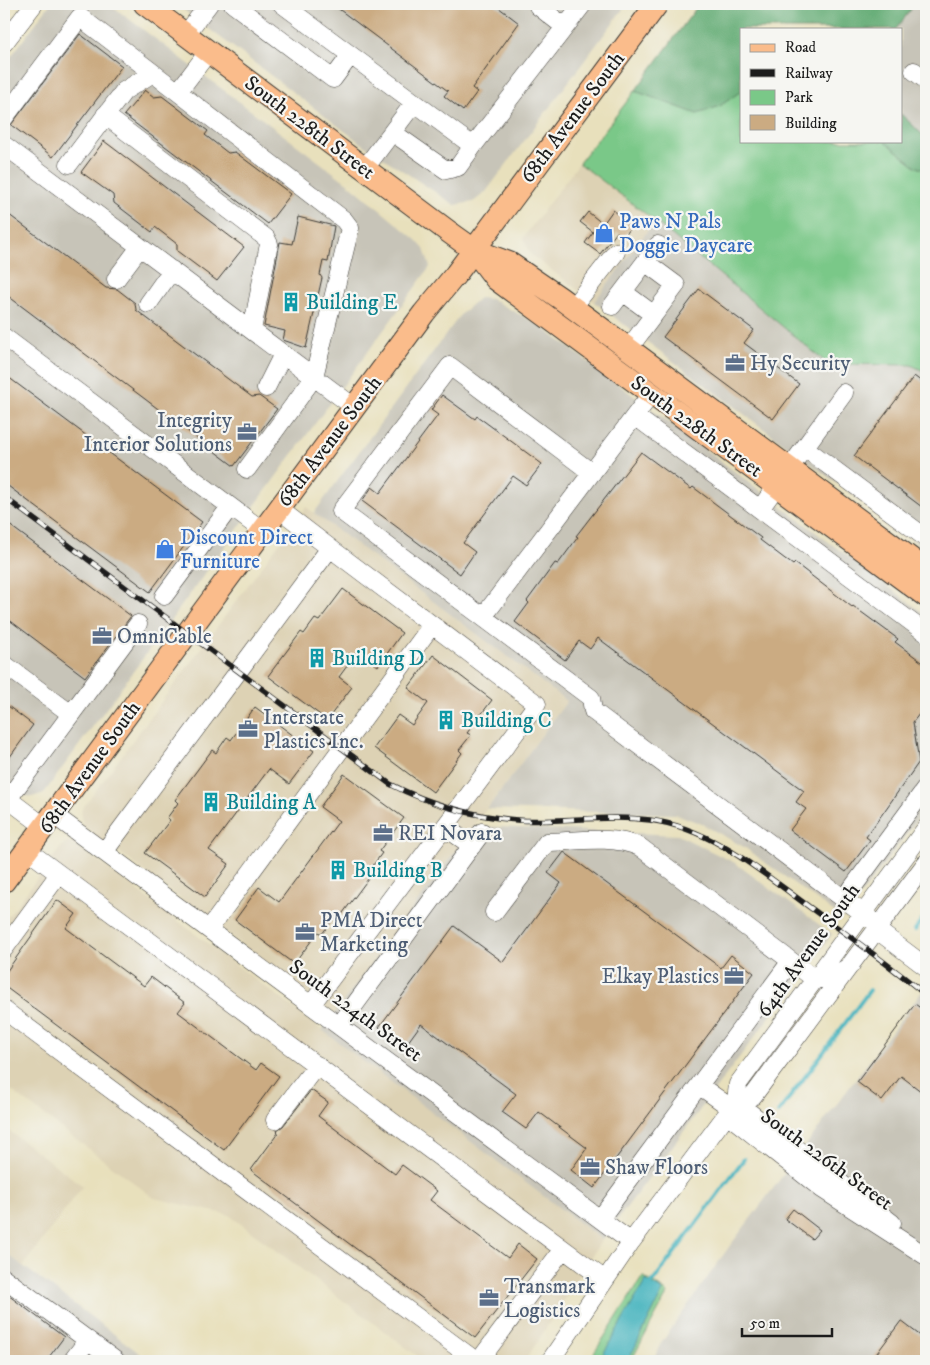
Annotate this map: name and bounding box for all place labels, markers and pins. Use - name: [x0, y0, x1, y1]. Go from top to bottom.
- place label: Paws N Pals Doggie Daycare: [619, 209, 753, 259]
- shop icon: Paws N Pals Doggie Daycare: [593, 222, 615, 244]
- place label: Building E: [306, 290, 398, 316]
- building icon: Building E: [280, 291, 302, 313]
- place label: Hy Security: [750, 351, 851, 377]
- office icon: Hy Security: [724, 352, 746, 374]
- place label: Integrity Interior Solutions: [84, 408, 233, 458]
- office icon: Integrity Interior Solutions: [236, 421, 258, 443]
- place label: Discount Direct Furniture: [180, 525, 313, 575]
- shop icon: Discount Direct Furniture: [154, 538, 176, 560]
- place label: OmniCable: [117, 624, 212, 650]
- office icon: OmniCable: [91, 625, 113, 647]
- place label: Building D: [332, 646, 424, 672]
- building icon: Building D: [306, 647, 328, 669]
- place label: Interstate Plastics Inc.: [263, 705, 364, 755]
- place label: Building C: [461, 708, 552, 734]
- building icon: Building C: [435, 709, 457, 731]
- office icon: Interstate Plastics Inc.: [237, 718, 259, 740]
- place label: Building A: [226, 790, 317, 816]
- building icon: Building A: [200, 791, 222, 813]
- place label: REI Novara: [398, 821, 502, 847]
- office icon: REI Novara: [372, 822, 394, 844]
- place label: Building B: [353, 858, 443, 884]
- building icon: Building B: [327, 859, 349, 881]
- place label: PMA Direct Marketing: [320, 908, 423, 958]
- office icon: PMA Direct Marketing: [294, 921, 316, 943]
- place label: Elkay Plastics: [602, 964, 719, 990]
- office icon: Elkay Plastics: [723, 965, 745, 987]
- place label: Shaw Floors: [605, 1155, 708, 1181]
- office icon: Shaw Floors: [579, 1156, 601, 1178]
- place label: Transmark Logistics: [504, 1274, 596, 1324]
- office icon: Transmark Logistics: [478, 1287, 500, 1309]

